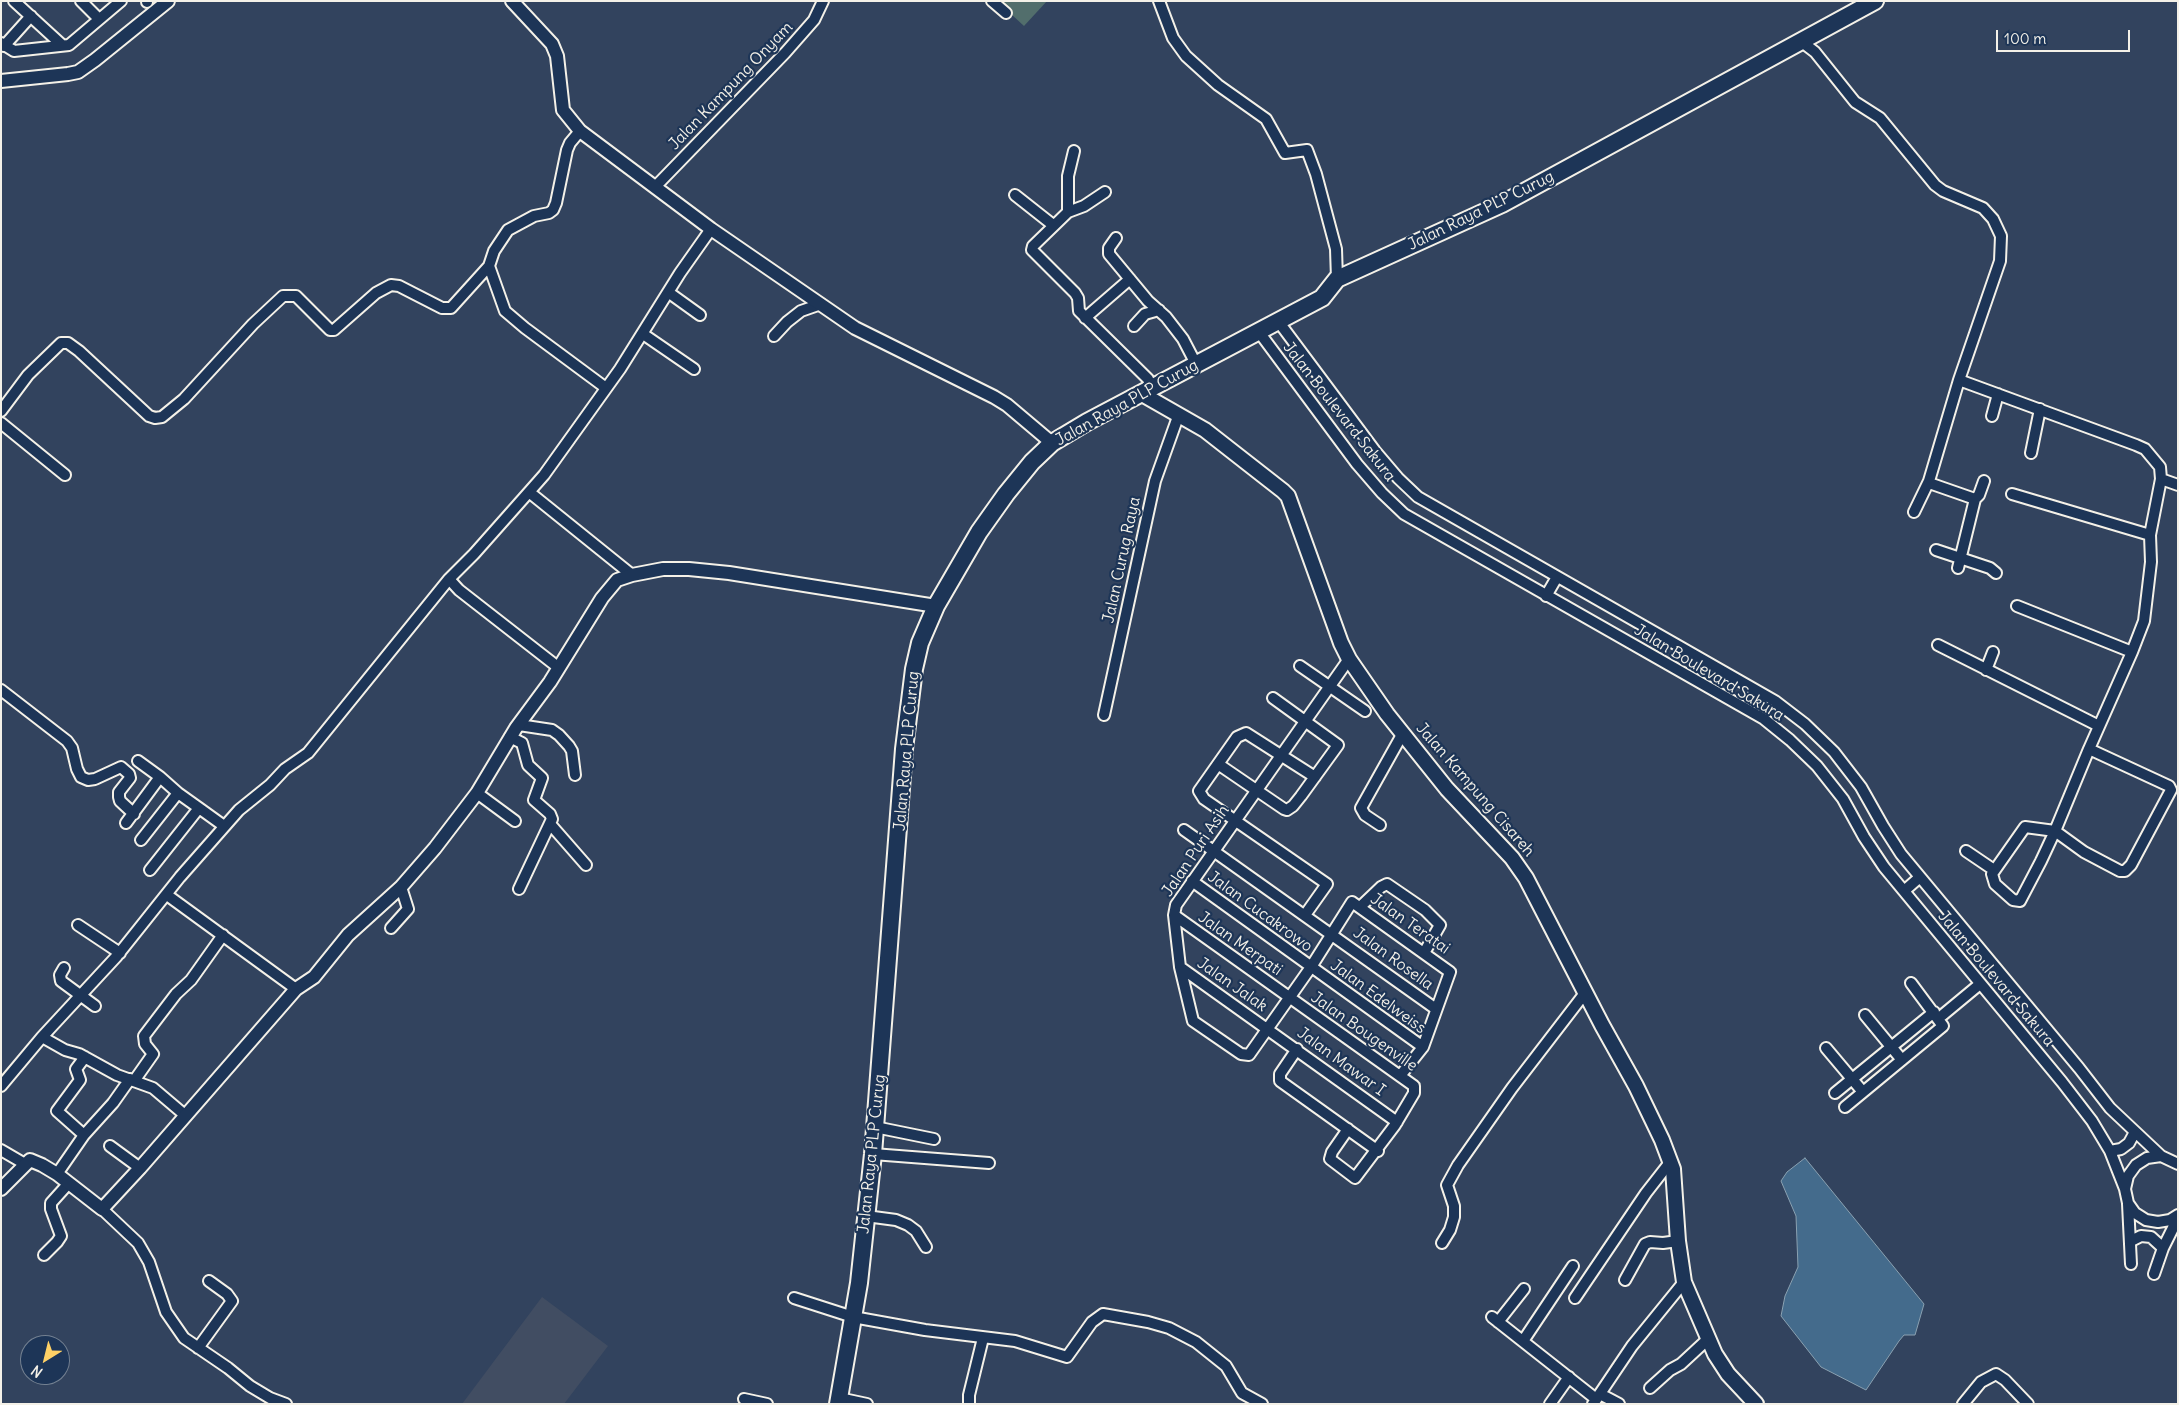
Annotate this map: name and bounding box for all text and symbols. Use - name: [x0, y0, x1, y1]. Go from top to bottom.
- street label: Jalan Kampung Onyam: [665, 18, 797, 154]
- scale bar: [1999, 20, 2133, 52]
- text: 100 m: [2004, 29, 2046, 48]
- street label: Jalan Raya PLP Curug: [1405, 167, 1557, 255]
- street label: Jalan Boulevard Sakura: [1279, 339, 1399, 485]
- street label: Jalan Raya PLP Curug: [1052, 356, 1202, 450]
- street label: Jalan Curug Raya: [1099, 495, 1145, 625]
- street label: Jalan Boulevard Sakura: [1631, 621, 1787, 725]
- street label: Jalan Raya PLP Curug: [890, 670, 924, 832]
- street label: Jalan Kampung Cisareh: [1412, 719, 1538, 861]
- street label: Jalan Puri Asih: [1158, 802, 1234, 900]
- street label: Jalan Cucakrowo: [1204, 868, 1316, 956]
- street label: Jalan Teratai: [1367, 890, 1453, 958]
- street label: Jalan Boulevard Sakura: [1934, 907, 2058, 1051]
- street label: Jalan Merpati: [1194, 908, 1286, 980]
- street label: Jalan Rosella: [1349, 924, 1437, 994]
- street label: Jalan Jalak: [1193, 954, 1271, 1016]
- street label: Jalan Edelweiss: [1327, 956, 1429, 1038]
- street label: Jalan Bougenville: [1307, 988, 1421, 1076]
- street label: Jalan Mawar I: [1293, 1024, 1389, 1100]
- street label: Jalan Raya PLP Curug: [854, 1073, 890, 1235]
- north arrow: [20, 1335, 70, 1385]
- text: N: [28, 1361, 46, 1381]

